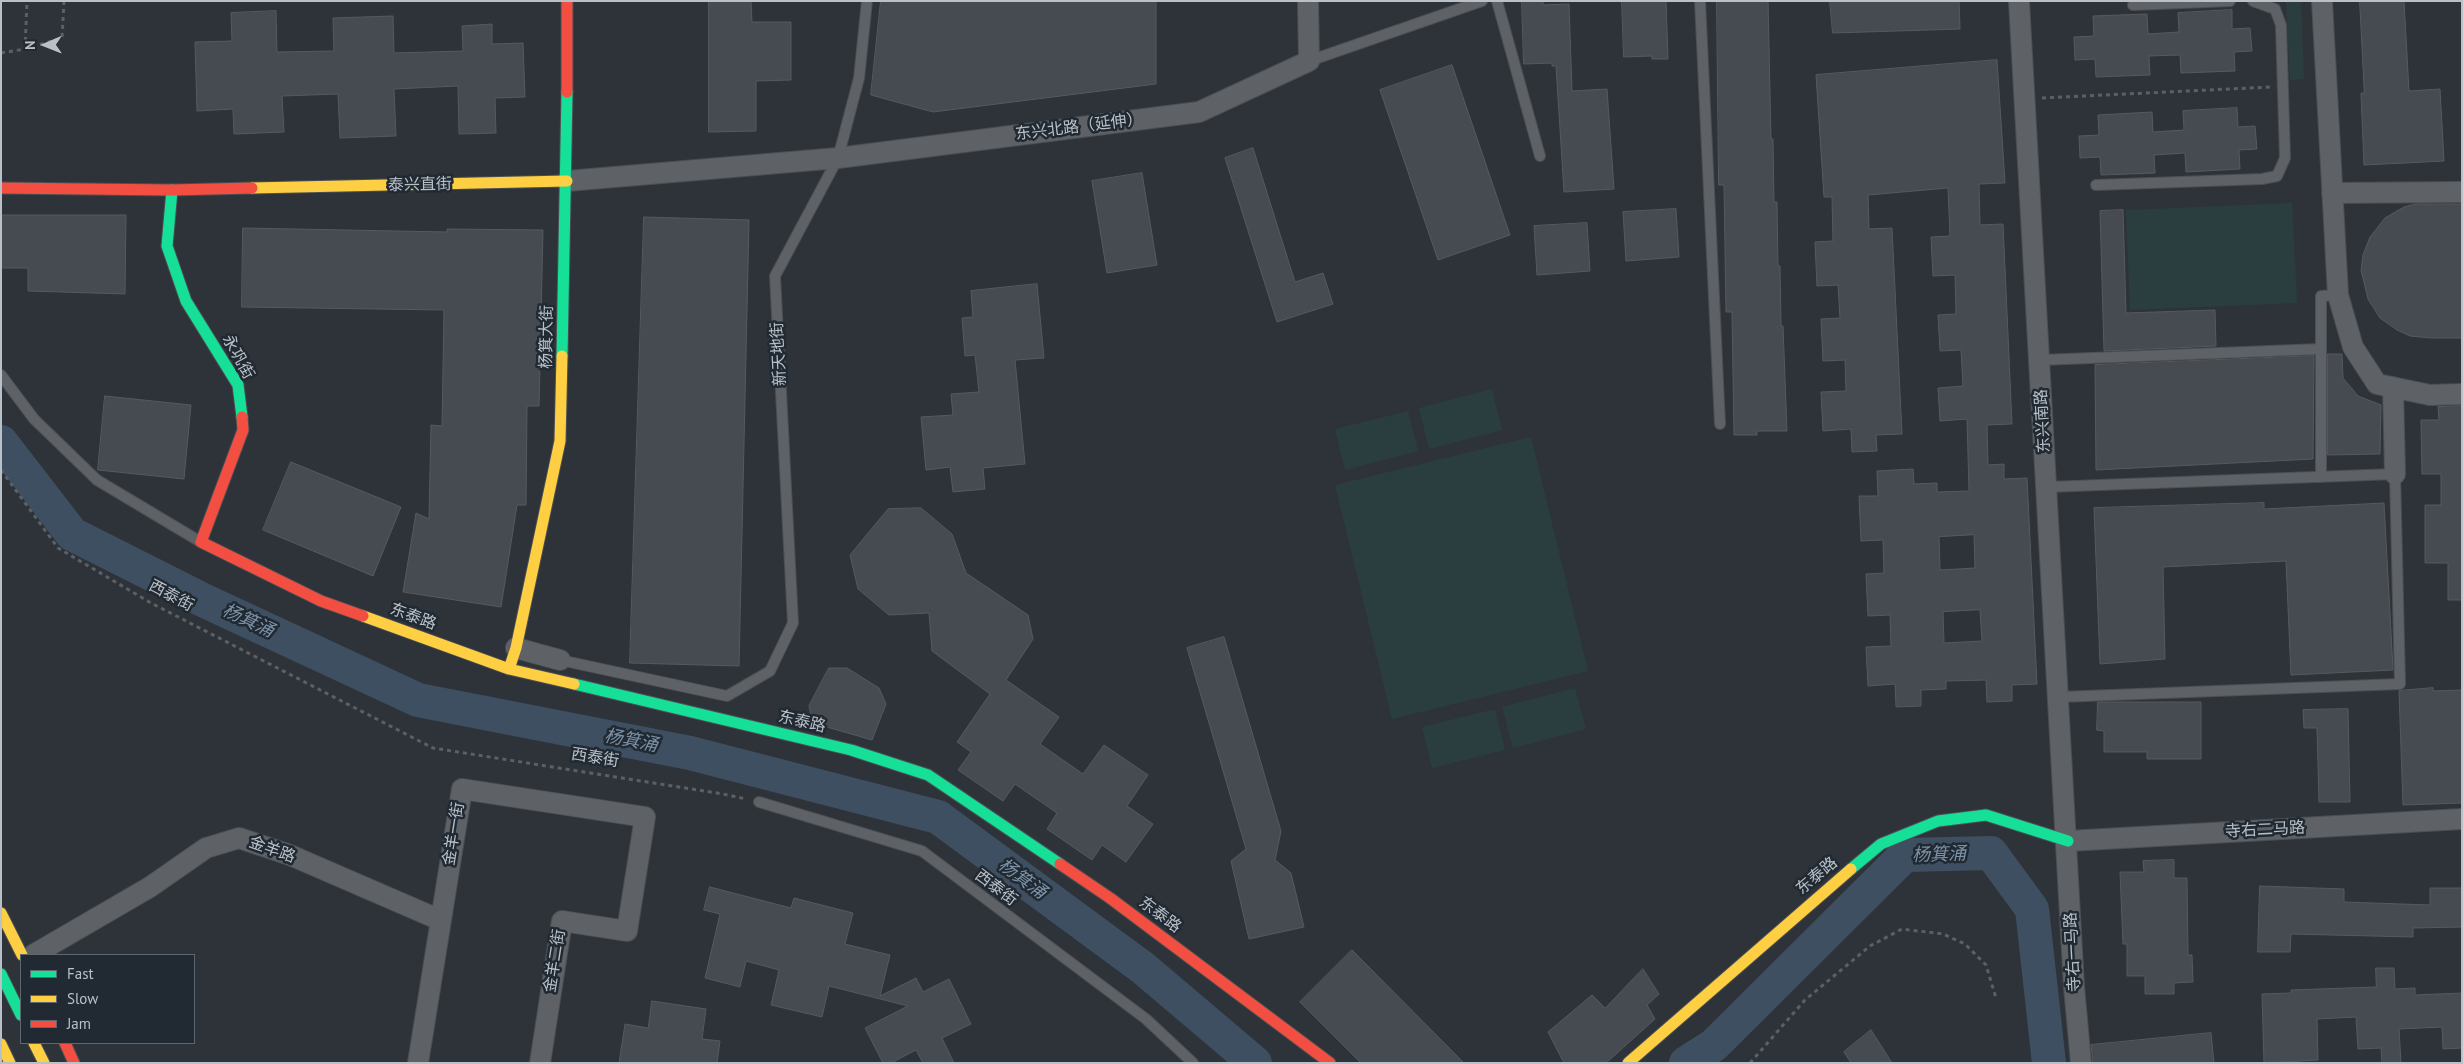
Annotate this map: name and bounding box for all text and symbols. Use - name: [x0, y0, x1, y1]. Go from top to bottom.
- north arrow: [20, 20, 70, 70]
- text: N: [21, 41, 39, 50]
- street label: 东兴北路（延伸）: [1014, 110, 1144, 144]
- street label: 泰兴直街: [388, 175, 452, 195]
- street label: 杨箕大街: [537, 305, 557, 369]
- street label: 新天地街: [768, 322, 790, 386]
- street label: 永巩街: [218, 331, 258, 383]
- street label: 东兴南路: [2032, 389, 2054, 453]
- street label: 西泰街: [145, 576, 197, 616]
- water label: 杨箕涌: [219, 600, 277, 642]
- street label: 东泰路: [387, 600, 439, 634]
- street label: 东泰路: [776, 707, 828, 737]
- water label: 杨箕涌: [602, 725, 660, 757]
- street label: 西泰街: [570, 745, 620, 771]
- street label: 金羊一街: [440, 801, 468, 867]
- street label: 寺右二马路: [2225, 818, 2305, 842]
- street label: 金羊路: [246, 833, 298, 867]
- water label: 杨箕涌: [1912, 843, 1966, 867]
- street label: 东泰路: [1792, 853, 1842, 899]
- water label: 杨箕涌: [994, 854, 1050, 904]
- street label: 西泰街: [971, 866, 1021, 910]
- street label: 东泰路: [1135, 893, 1185, 937]
- street label: 寺右一马路: [2061, 912, 2085, 992]
- street label: 金羊二街: [541, 928, 569, 994]
- legend: [20, 954, 195, 1044]
- text: Fast: [67, 964, 94, 983]
- text: Slow: [67, 989, 98, 1008]
- text: Jam: [67, 1014, 91, 1033]

